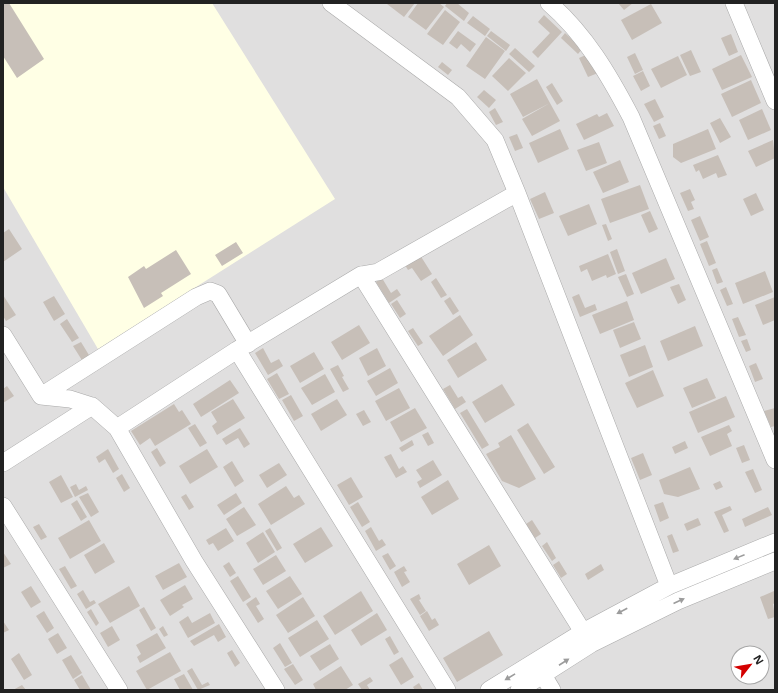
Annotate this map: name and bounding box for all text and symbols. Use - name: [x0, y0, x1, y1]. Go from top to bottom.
- one-way arrow: [733, 554, 744, 560]
- one-way arrow: [673, 598, 684, 604]
- one-way arrow: [616, 608, 628, 614]
- north arrow: [730, 645, 770, 685]
- text: N: [750, 652, 768, 667]
- one-way arrow: [558, 658, 570, 665]
- one-way arrow: [505, 673, 515, 681]

